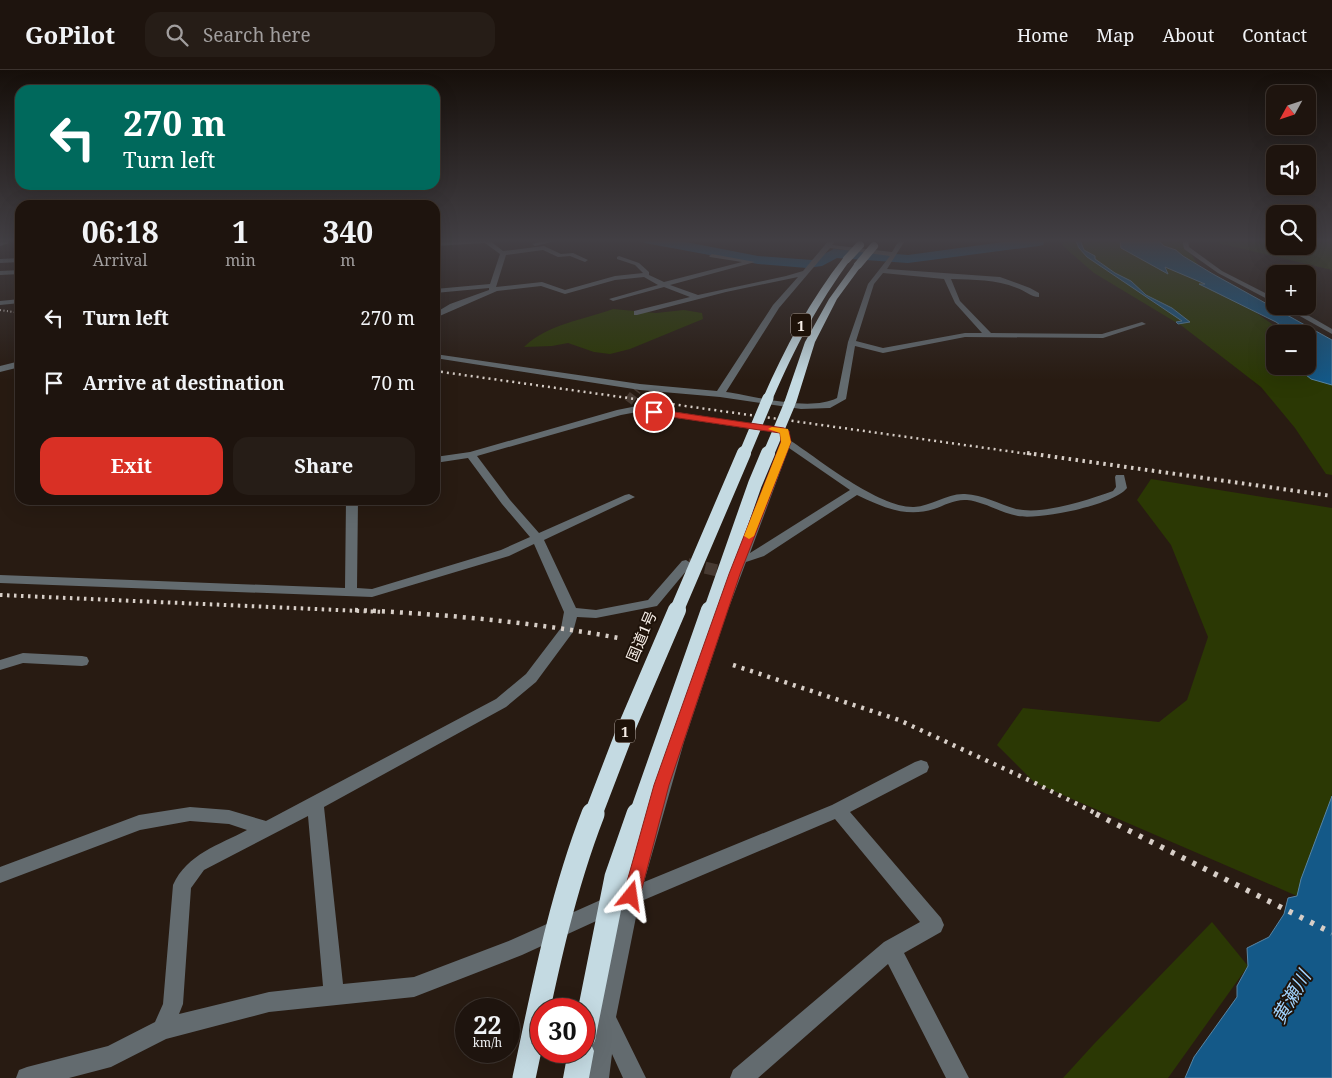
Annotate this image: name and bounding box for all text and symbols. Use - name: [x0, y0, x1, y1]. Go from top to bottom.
- search box: [145, 12, 495, 57]
- text: GoPilot: [25, 18, 115, 51]
- icon: search: [163, 21, 191, 49]
- text: Search here: [203, 22, 311, 48]
- text: Home: [1017, 23, 1068, 47]
- text: Map: [1096, 23, 1134, 47]
- text: About: [1162, 23, 1214, 47]
- text: Contact: [1242, 23, 1307, 47]
- north arrow: [1266, 85, 1316, 135]
- map controls: [1266, 85, 1316, 375]
- text: 270 m: [123, 99, 226, 146]
- icon: left: [40, 105, 105, 170]
- text: Turn left: [123, 144, 215, 174]
- button: sound: [1266, 145, 1316, 195]
- button: search: [1266, 205, 1316, 255]
- text: 06:18: [82, 211, 159, 252]
- text: 1: [232, 211, 249, 252]
- text: 340: [322, 211, 373, 252]
- text: Arrival: [93, 249, 147, 271]
- text: min: [225, 249, 256, 271]
- text: m: [340, 249, 355, 271]
- button: +: [1266, 265, 1316, 315]
- icon: left: [40, 304, 68, 332]
- text: Turn left: [83, 305, 169, 331]
- text: 270 m: [360, 305, 415, 331]
- road number: 1: [791, 314, 811, 336]
- button: −: [1266, 325, 1316, 375]
- icon: arrive: [40, 369, 68, 397]
- text: Arrive at destination: [83, 370, 285, 396]
- text: 70 m: [371, 370, 415, 396]
- pin: [633, 391, 675, 433]
- icon: arrive: [640, 398, 668, 426]
- button: Exit: [40, 437, 223, 495]
- button: Share: [233, 437, 415, 495]
- street label: 国道1号: [621, 608, 661, 664]
- road number: 1: [615, 719, 635, 742]
- position arrow: [604, 869, 656, 921]
- water label: 黄瀬川: [1265, 964, 1318, 1028]
- speed limit sign: 30: [530, 998, 595, 1063]
- text: 22: [473, 1007, 502, 1041]
- text: km/h: [473, 1034, 502, 1051]

